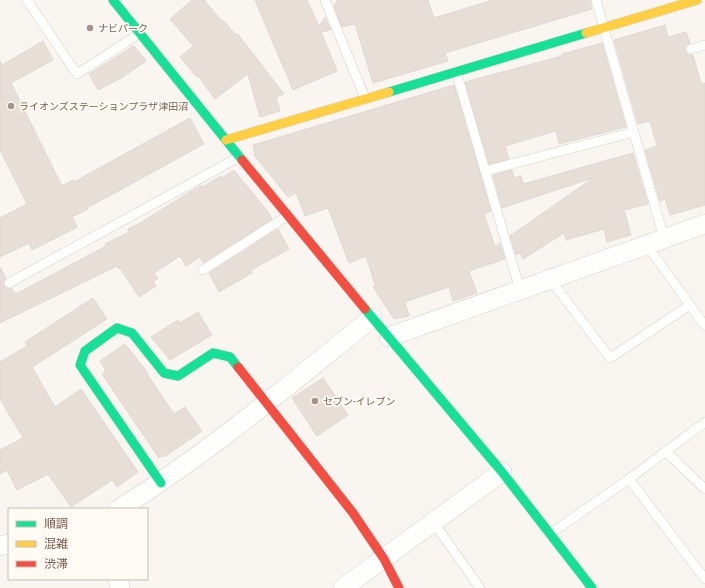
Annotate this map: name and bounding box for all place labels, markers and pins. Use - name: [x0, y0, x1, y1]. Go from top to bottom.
- marker: ナビパーク: [85, 23, 95, 33]
- place label: ナビパーク: [98, 23, 148, 34]
- marker: ライオンズステーションプラザ津田沼: [6, 101, 16, 111]
- place label: ライオンズステーションプラザ津田沼: [19, 101, 188, 112]
- marker: セブン-イレブン: [310, 396, 320, 406]
- place label: セブン-イレブン: [323, 396, 395, 407]

